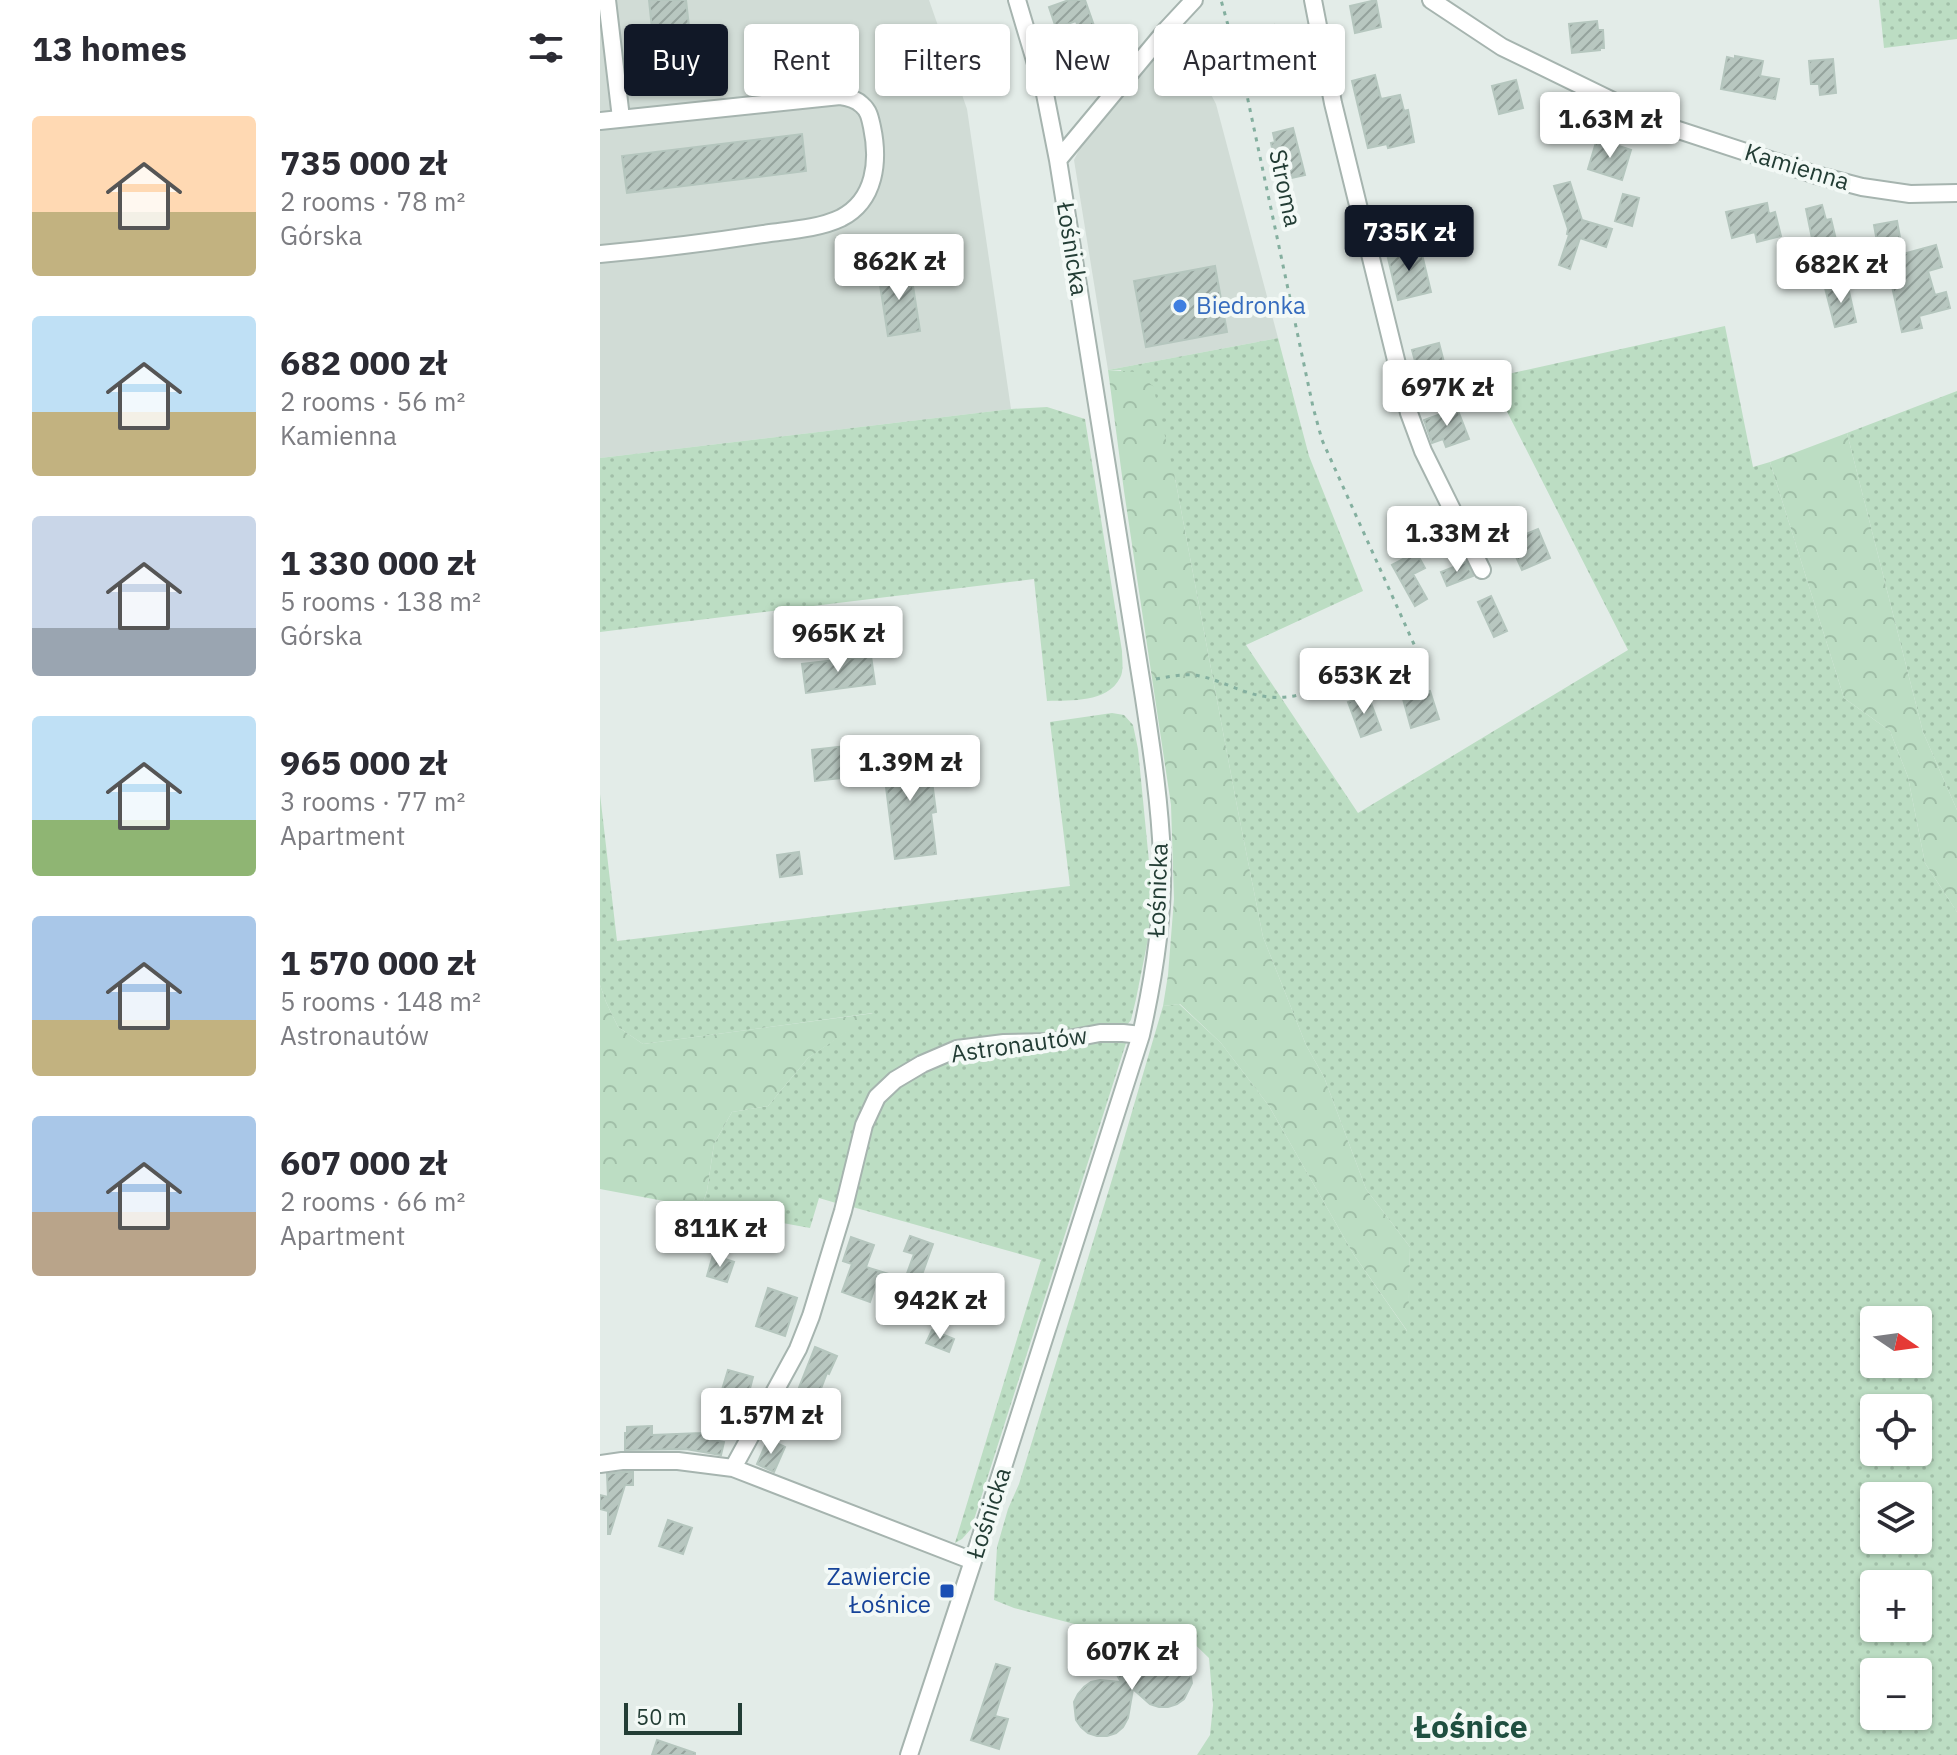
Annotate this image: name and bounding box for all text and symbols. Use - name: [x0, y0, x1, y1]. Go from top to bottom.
- chip: Buy: [624, 24, 728, 96]
- chip: Rent: [744, 24, 859, 96]
- chip: Filters: [875, 24, 1010, 96]
- chip: New: [1026, 24, 1138, 96]
- chip: Apartment: [1154, 24, 1345, 96]
- text: 13 homes: [32, 26, 187, 70]
- icon: filters: [524, 26, 568, 70]
- pin: 1.63M zł: [1527, 92, 1693, 160]
- text: 1.63M zł: [1558, 101, 1662, 135]
- street label: Kamienna: [1741, 135, 1854, 197]
- text: 735 000 zł: [280, 140, 447, 184]
- street label: Stroma: [1262, 146, 1310, 230]
- icon: home: [96, 148, 192, 244]
- text: 2 rooms · 78 m²: [280, 184, 465, 218]
- street label: Łośnicka: [1050, 199, 1096, 298]
- pin: 735K zł: [1335, 205, 1483, 273]
- text: 735K zł: [1363, 214, 1455, 248]
- text: Górska: [280, 218, 362, 252]
- pin: 862K zł: [825, 234, 973, 302]
- pin: 682K zł: [1767, 237, 1915, 305]
- text: 862K zł: [853, 243, 945, 277]
- text: 682K zł: [1795, 246, 1887, 280]
- place label: Biedronka: [1196, 289, 1306, 321]
- marker: Biedronka: [1171, 297, 1189, 315]
- text: 682 000 zł: [280, 340, 447, 384]
- icon: home: [96, 348, 192, 444]
- pin: 697K zł: [1373, 360, 1521, 428]
- text: 697K zł: [1401, 369, 1493, 403]
- text: 2 rooms · 56 m²: [280, 384, 465, 418]
- text: Kamienna: [280, 418, 397, 452]
- pin: 1.33M zł: [1374, 506, 1540, 574]
- text: 1.33M zł: [1405, 515, 1509, 549]
- text: 1 330 000 zł: [280, 540, 475, 584]
- icon: home: [96, 548, 192, 644]
- text: 5 rooms · 138 m²: [280, 584, 481, 618]
- pin: 965K zł: [764, 606, 912, 674]
- text: 965K zł: [792, 615, 884, 649]
- text: Górska: [280, 618, 362, 652]
- pin: 653K zł: [1290, 648, 1438, 716]
- text: 653K zł: [1318, 657, 1410, 691]
- pin: 1.39M zł: [827, 735, 993, 803]
- text: 965 000 zł: [280, 740, 447, 784]
- text: 1.39M zł: [858, 744, 962, 778]
- icon: home: [96, 748, 192, 844]
- text: 3 rooms · 77 m²: [280, 784, 465, 818]
- text: Apartment: [280, 818, 405, 852]
- street label: Łośnicka: [1139, 842, 1175, 939]
- text: 1 570 000 zł: [280, 940, 475, 984]
- icon: home: [96, 948, 192, 1044]
- text: 5 rooms · 148 m²: [280, 984, 481, 1018]
- text: Astronautów: [280, 1018, 429, 1052]
- street label: Astronautów: [948, 1019, 1089, 1069]
- text: 607 000 zł: [280, 1140, 447, 1184]
- icon: home: [96, 1148, 192, 1244]
- text: 2 rooms · 66 m²: [280, 1184, 465, 1218]
- pin: 811K zł: [646, 1201, 794, 1269]
- text: 811K zł: [674, 1210, 766, 1244]
- text: Apartment: [280, 1218, 405, 1252]
- pin: 942K zł: [866, 1273, 1014, 1341]
- text: 942K zł: [894, 1282, 986, 1316]
- north arrow: [1860, 1306, 1932, 1378]
- map controls: [1860, 1306, 1932, 1730]
- pin: 1.57M zł: [688, 1388, 854, 1456]
- button: locate: [1860, 1394, 1932, 1466]
- text: 1.57M zł: [719, 1397, 823, 1431]
- street label: Łośnicka: [958, 1463, 1018, 1563]
- button: layers: [1860, 1482, 1932, 1554]
- place label: Zawiercie Łośnice: [827, 1560, 931, 1620]
- button: +: [1860, 1570, 1932, 1642]
- marker: Zawiercie Łośnice: [938, 1582, 956, 1600]
- pin: 607K zł: [1058, 1624, 1206, 1692]
- text: 607K zł: [1086, 1633, 1178, 1667]
- button: −: [1860, 1658, 1932, 1730]
- scale bar: [624, 1699, 742, 1735]
- text: 50 m: [636, 1702, 687, 1731]
- district label: Łośnice: [1413, 1705, 1528, 1747]

